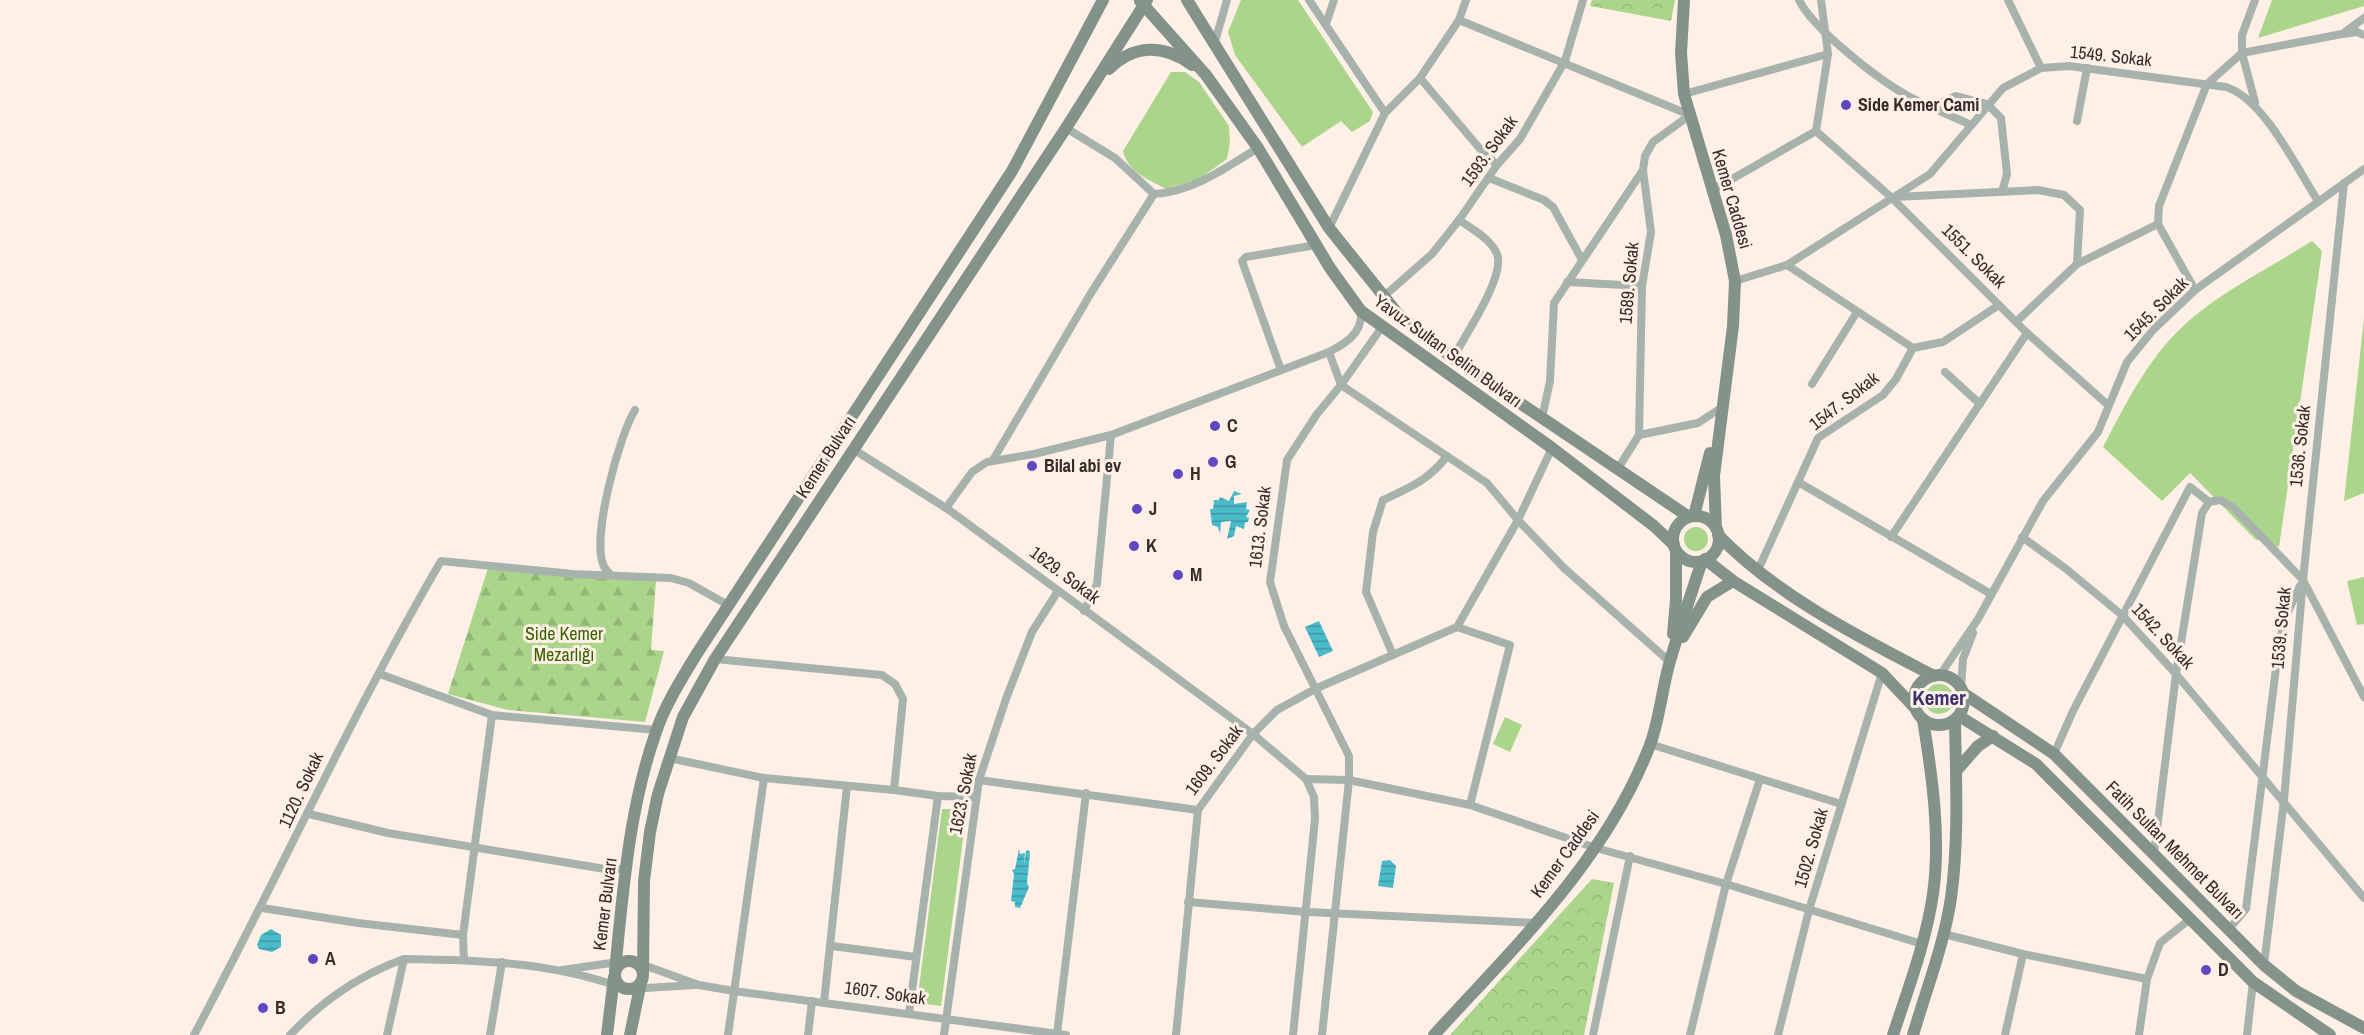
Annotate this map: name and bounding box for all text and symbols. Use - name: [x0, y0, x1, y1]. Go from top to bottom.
- street label: 1549. Sokak: [2069, 39, 2154, 72]
- place label: Side Kemer Cami: [1858, 92, 1979, 117]
- marker: Side Kemer Cami: [1839, 98, 1853, 112]
- street label: 1593. Sokak: [1454, 110, 1523, 191]
- street label: Kemer Caddesi: [1706, 146, 1759, 252]
- street label: 1551. Sokak: [1937, 218, 2013, 294]
- street label: 1589. Sokak: [1612, 240, 1645, 325]
- street label: 1545. Sokak: [2118, 270, 2194, 346]
- street label: Yavuz Sultan Selim Bulvarı: [1369, 288, 1528, 413]
- street label: 1547. Sokak: [1804, 365, 1884, 436]
- street label: 1536. Sokak: [2283, 403, 2316, 488]
- street label: Kemer Bulvarı: [790, 411, 862, 503]
- place label: C: [1227, 413, 1238, 438]
- marker: C: [1208, 419, 1222, 433]
- place label: G: [1225, 449, 1236, 474]
- place label: Bilal abi ev: [1044, 453, 1122, 478]
- marker: G: [1206, 455, 1220, 469]
- marker: Bilal abi ev: [1025, 459, 1039, 473]
- place label: H: [1190, 461, 1201, 486]
- marker: H: [1171, 467, 1185, 481]
- street label: 1613. Sokak: [1242, 484, 1277, 569]
- place label: J: [1149, 496, 1157, 521]
- marker: J: [1130, 502, 1144, 516]
- place label: K: [1146, 533, 1157, 558]
- marker: K: [1127, 539, 1141, 553]
- street label: 1629. Sokak: [1025, 540, 1106, 610]
- place label: M: [1190, 562, 1202, 587]
- marker: M: [1171, 568, 1185, 582]
- street label: 1539. Sokak: [2264, 585, 2297, 670]
- street label: 1542. Sokak: [2126, 597, 2201, 675]
- park label: Side Kemer Mezarlığı: [525, 621, 603, 667]
- district label: Kemer: [1912, 683, 1966, 712]
- street label: 1609. Sokak: [1179, 719, 1249, 800]
- street label: 1120. Sokak: [272, 747, 329, 832]
- street label: 1623. Sokak: [942, 751, 983, 837]
- street label: Fatih Sultan Mehmet Bulvarı: [2101, 775, 2250, 924]
- street label: 1502. Sokak: [1787, 804, 1834, 891]
- street label: Kemer Caddesi: [1524, 805, 1605, 903]
- street label: Kemer Bulvarı: [586, 856, 623, 952]
- place label: A: [325, 946, 336, 971]
- marker: A: [306, 952, 320, 966]
- place label: D: [2218, 957, 2229, 982]
- marker: D: [2199, 963, 2213, 977]
- street label: 1607. Sokak: [843, 974, 928, 1011]
- place label: B: [275, 995, 286, 1020]
- marker: B: [256, 1001, 270, 1015]

